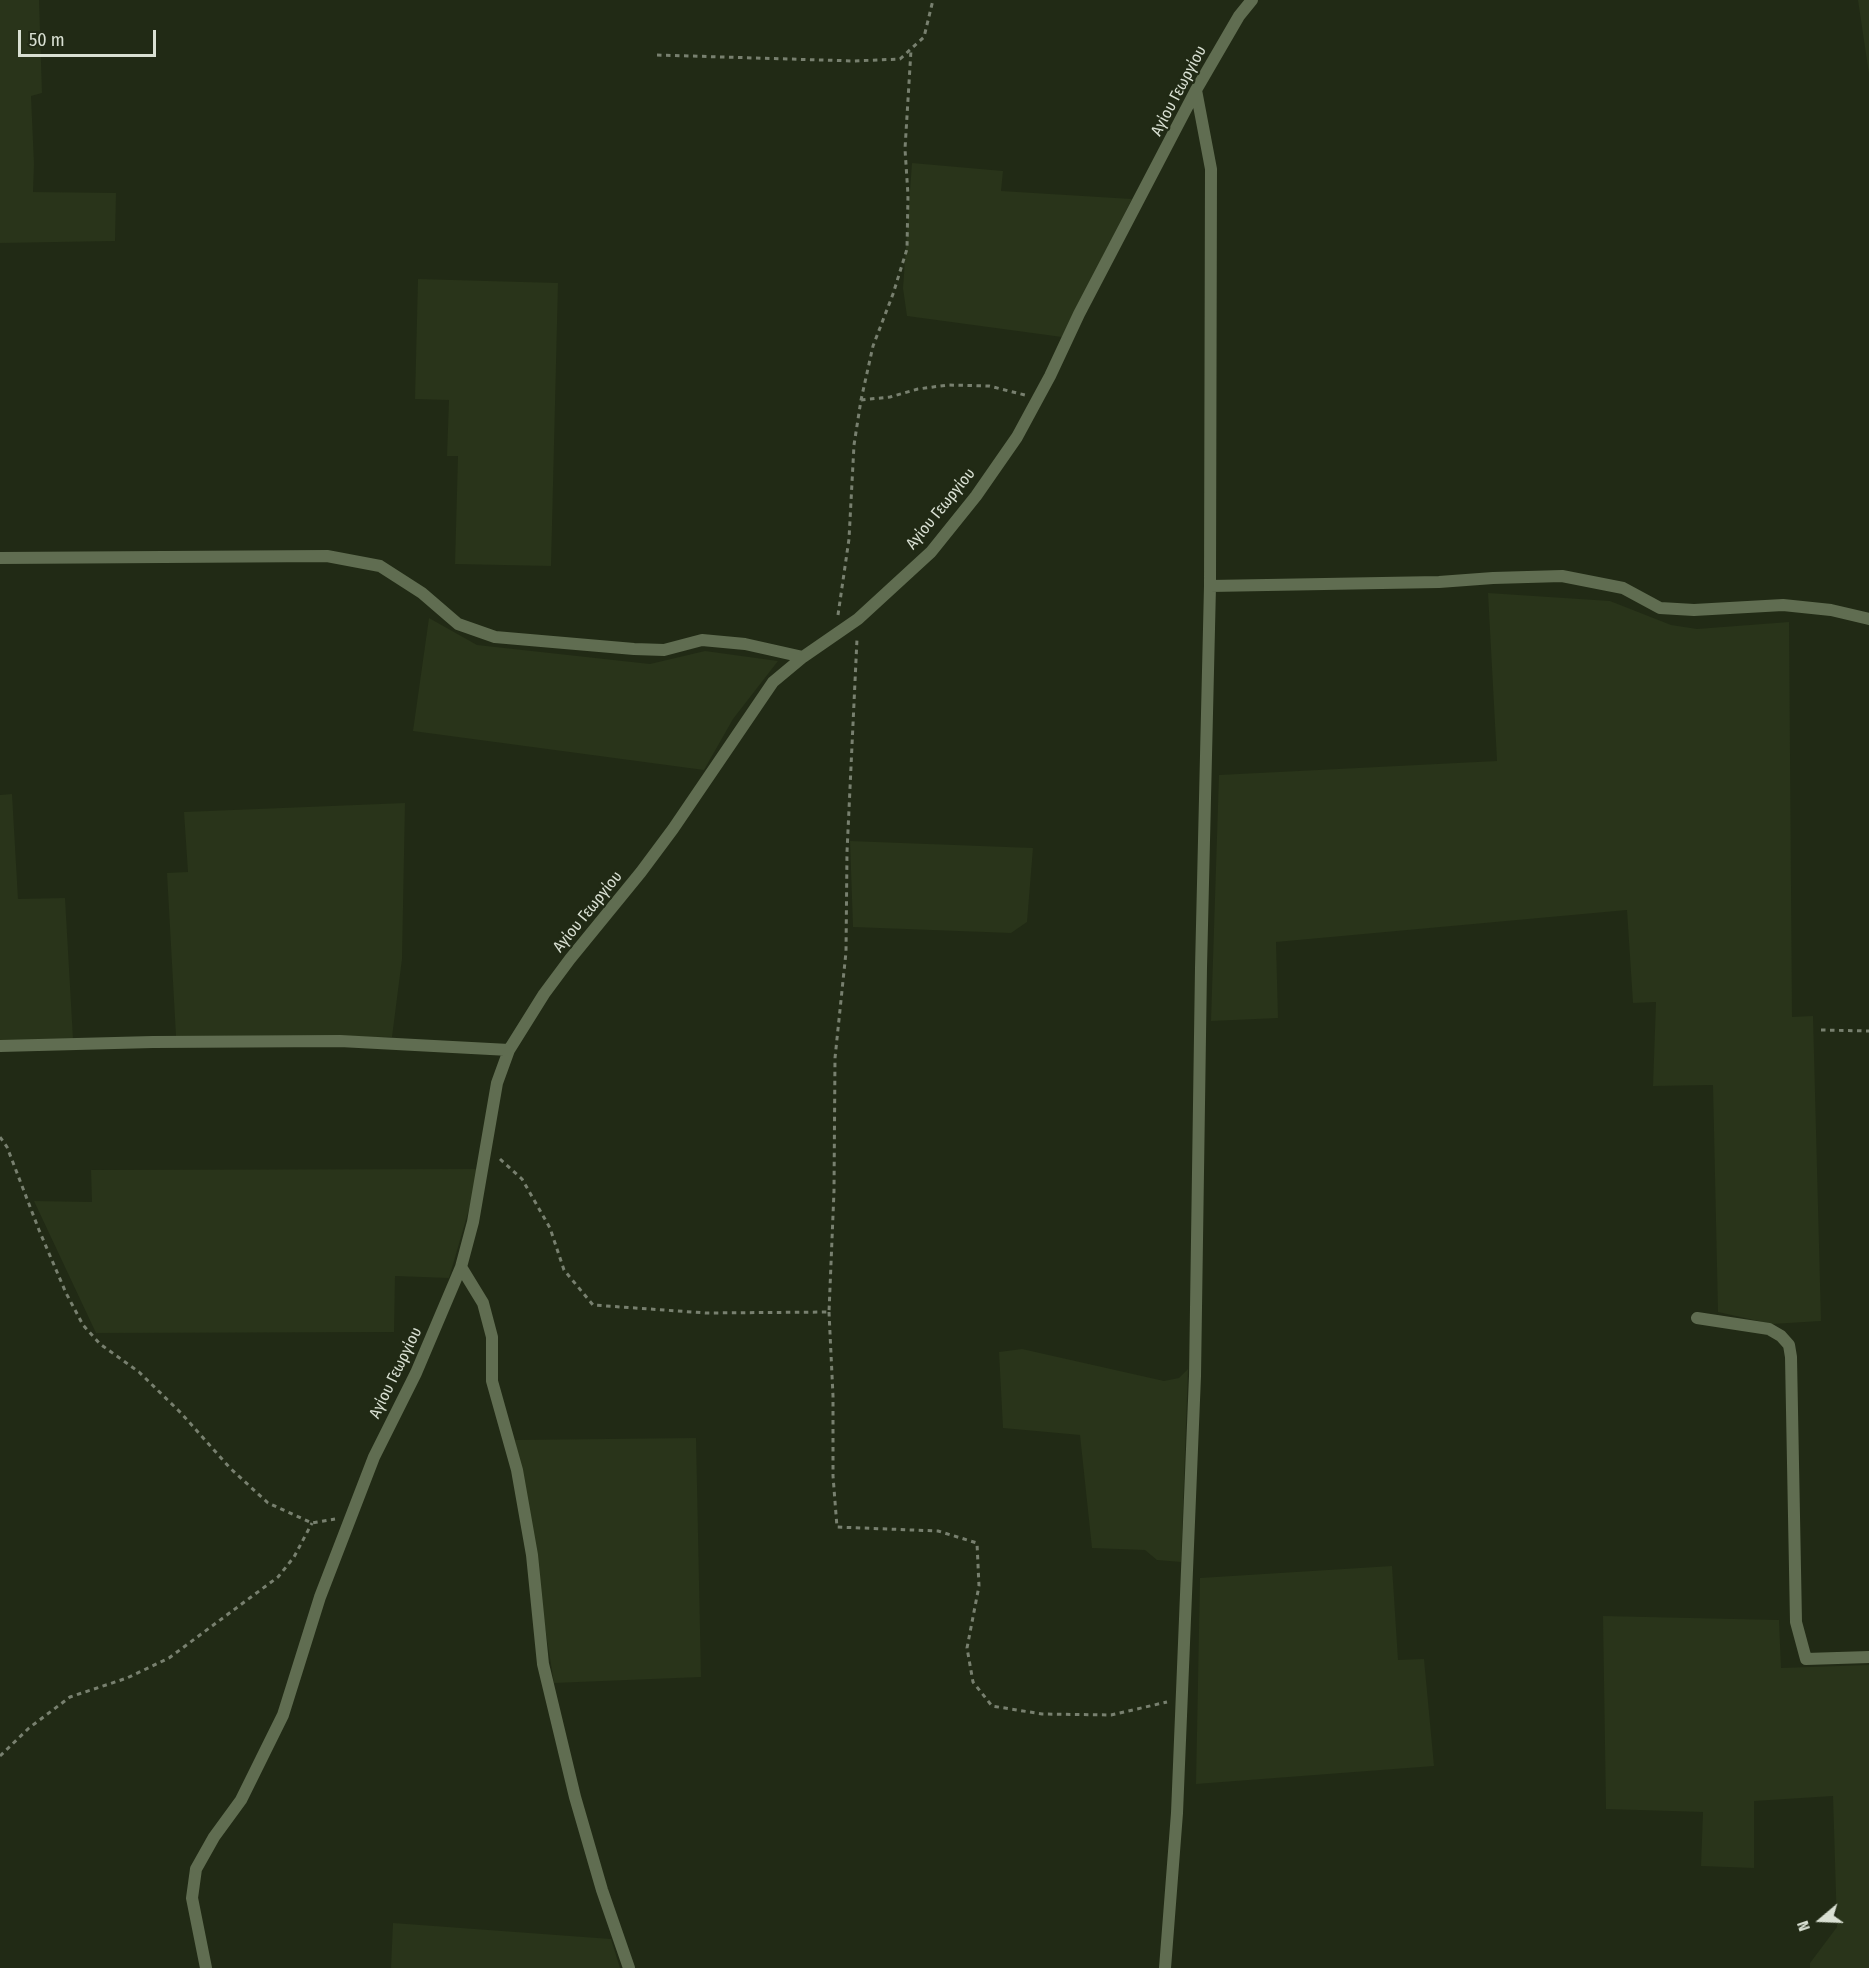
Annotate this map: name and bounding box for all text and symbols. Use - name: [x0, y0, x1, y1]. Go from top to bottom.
- scale bar: [21, 18, 159, 56]
- text: 50 m: [29, 29, 65, 51]
- street label: Αγίου Γεωργίου: [1147, 43, 1211, 139]
- street label: Αγίου Γεωργίου: [902, 464, 980, 554]
- street label: Αγίου Γεωργίου: [549, 867, 627, 957]
- street label: Αγίου Γεωργίου: [366, 1324, 426, 1422]
- north arrow: [1791, 1890, 1851, 1950]
- text: N: [1793, 1918, 1814, 1934]

